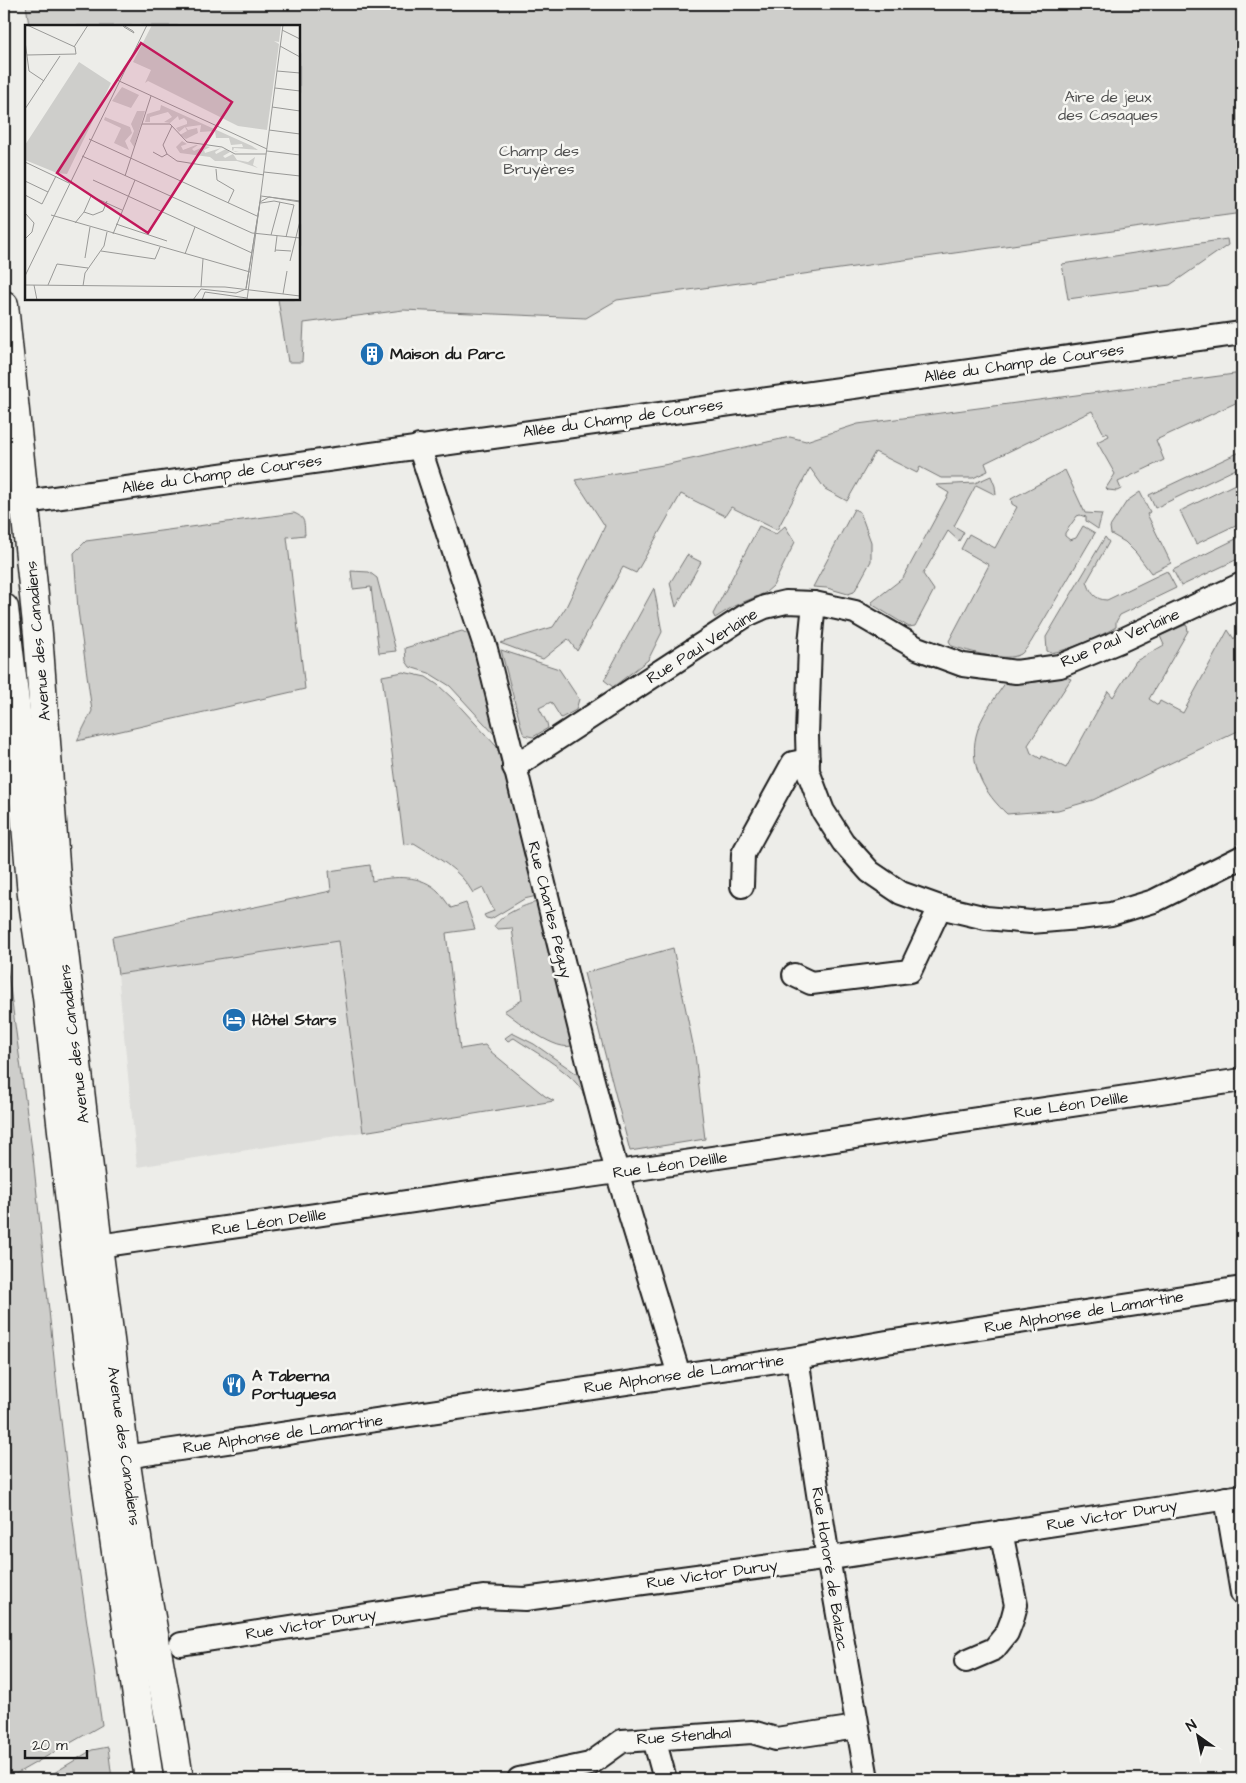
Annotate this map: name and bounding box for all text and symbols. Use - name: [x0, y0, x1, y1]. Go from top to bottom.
- inset map: [25, 25, 300, 300]
- park label: Aire de jeux des Casaques: [1058, 86, 1158, 126]
- park label: Champ des Bruyères: [499, 140, 579, 181]
- street label: Allée du Champ de Courses: [922, 338, 1126, 388]
- building icon: Maison du Parc: [359, 341, 385, 367]
- place label: Maison du Parc: [390, 343, 506, 365]
- street label: Allée du Champ de Courses: [521, 393, 725, 443]
- street label: Allée du Champ de Courses: [120, 449, 324, 499]
- street label: Avenue des Canadiens: [20, 560, 56, 722]
- street label: Rue Paul Verlaine: [642, 603, 762, 689]
- street label: Rue Paul Verlaine: [1057, 603, 1183, 673]
- street label: Rue Charles Péguy: [521, 839, 578, 981]
- street label: Avenue des Canadiens: [53, 963, 95, 1125]
- hotel icon: Hôtel Stars: [221, 1007, 247, 1033]
- place label: Hôtel Stars: [252, 1009, 336, 1031]
- street label: Rue Léon Delille: [1012, 1086, 1130, 1124]
- street label: Rue Léon Delille: [611, 1146, 729, 1184]
- street label: Rue Léon Delille: [210, 1203, 328, 1241]
- street label: Rue Alphonse de Lamartine: [983, 1285, 1186, 1339]
- street label: Rue Alphonse de Lamartine: [583, 1349, 786, 1399]
- street label: Avenue des Canadiens: [102, 1365, 146, 1527]
- place label: A Taberna Portuguesa: [252, 1365, 337, 1407]
- restaurant icon: A Taberna Portuguesa: [221, 1372, 247, 1398]
- street label: Rue Alphonse de Lamartine: [182, 1409, 385, 1459]
- street label: Rue Honoré de Balzac: [806, 1485, 854, 1653]
- street label: Rue Victor Duruy: [1045, 1494, 1179, 1537]
- street label: Rue Victor Duruy: [645, 1554, 779, 1595]
- street label: Rue Victor Duruy: [244, 1603, 378, 1646]
- north arrow: [1174, 1710, 1224, 1760]
- text: N: [1182, 1715, 1201, 1737]
- street label: Rue Stendhal: [636, 1722, 732, 1750]
- scale bar: [25, 1728, 88, 1760]
- text: 20 m: [32, 1735, 68, 1756]

